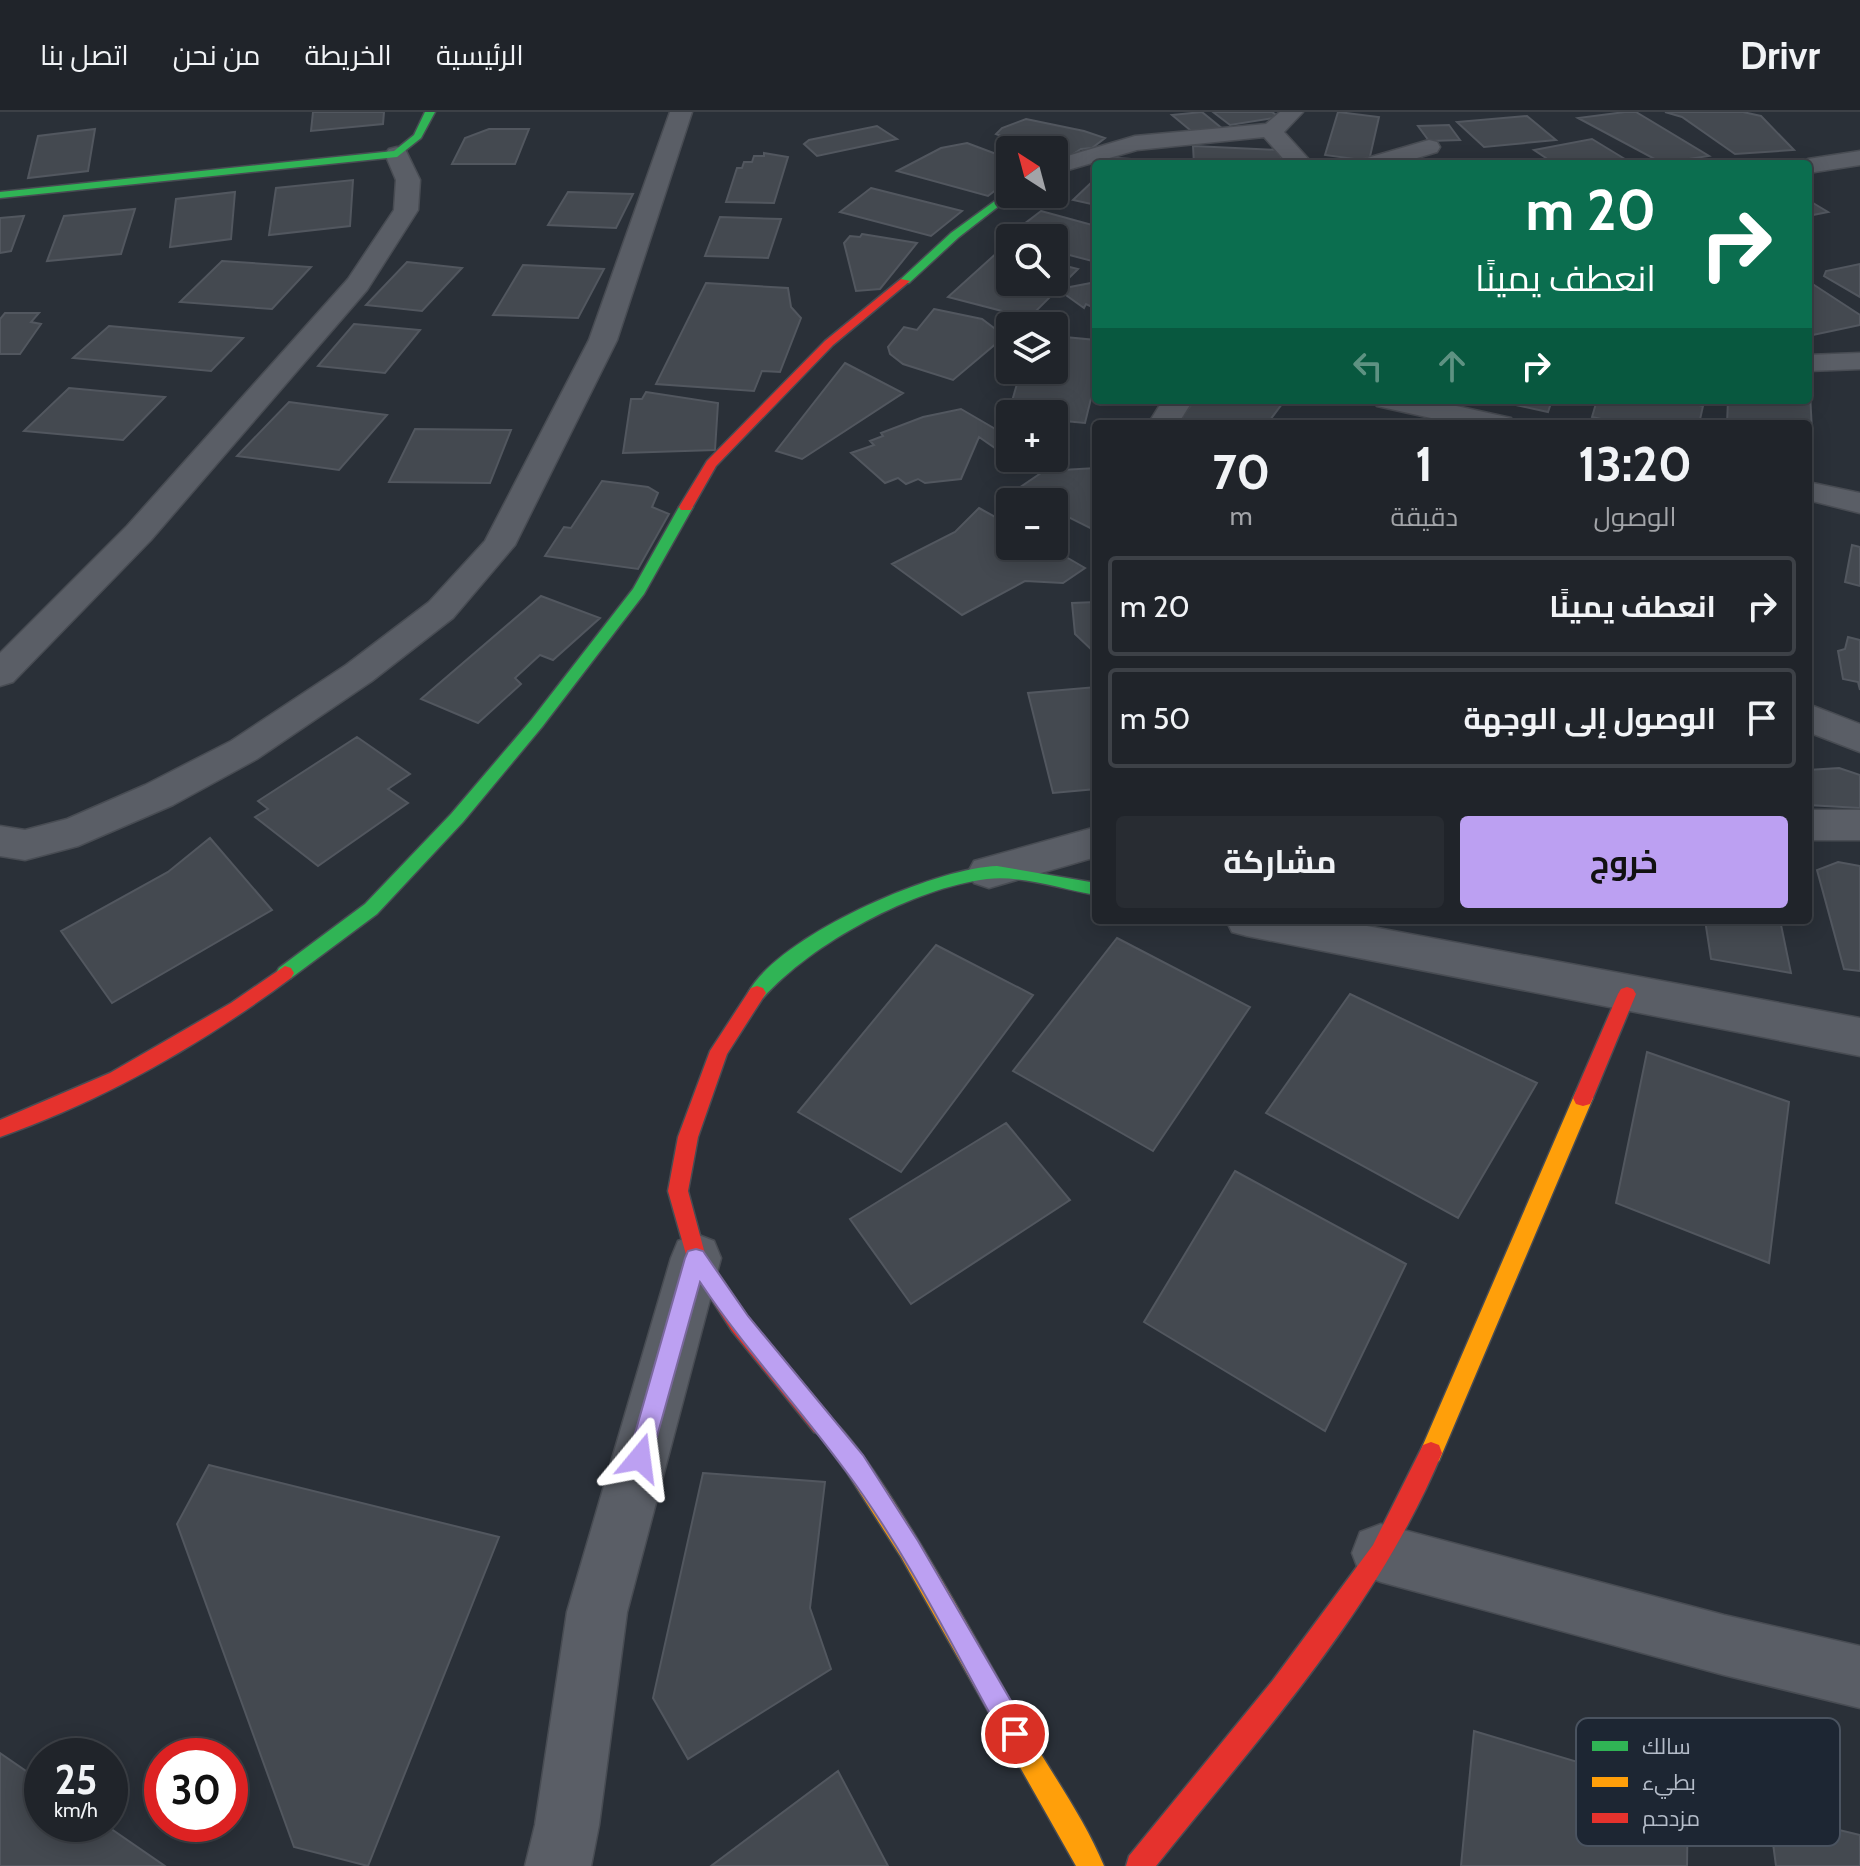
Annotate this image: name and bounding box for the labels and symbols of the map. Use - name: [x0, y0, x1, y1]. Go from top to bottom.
- north arrow: [996, 136, 1068, 208]
- position arrow: [598, 1416, 682, 1500]
- pin: [981, 1700, 1049, 1768]
- legend: [1576, 1718, 1840, 1846]
- text: سالك: [1642, 1733, 1691, 1760]
- speed limit sign: 30: [144, 1738, 248, 1842]
- text: بطيء: [1642, 1769, 1696, 1799]
- text: مزدحم: [1642, 1805, 1700, 1834]

